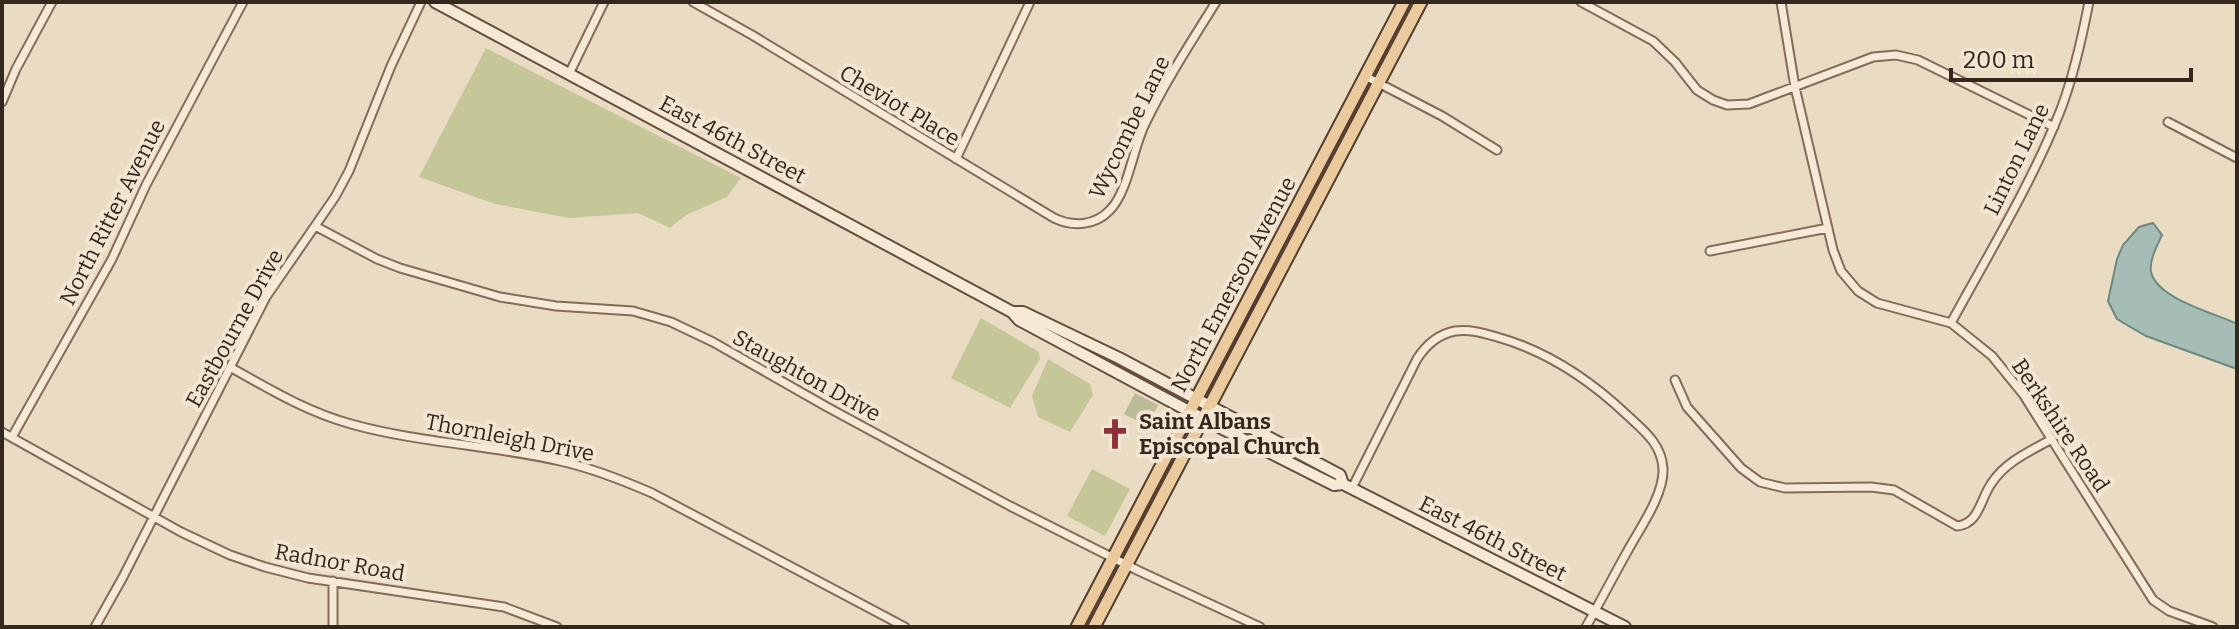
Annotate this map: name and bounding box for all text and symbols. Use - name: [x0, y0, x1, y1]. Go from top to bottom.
- scale bar: [1951, 32, 2191, 82]
- text: 200 m: [1963, 46, 2035, 74]
- street label: Wycombe Lane: [1083, 51, 1176, 203]
- street label: Cheviot Place: [835, 59, 965, 152]
- street label: East 46th Street: [655, 90, 811, 189]
- street label: Linton Lane: [1978, 99, 2055, 219]
- street label: North Ritter Avenue: [54, 115, 171, 310]
- street label: North Emerson Avenue: [1165, 172, 1302, 397]
- street label: Eastbourne Drive: [180, 244, 289, 412]
- street label: Staughton Drive: [728, 324, 885, 427]
- street label: Berkshire Road: [2006, 353, 2115, 497]
- street label: Thornleigh Drive: [423, 408, 597, 467]
- place label: Saint Albans Episcopal Church: [1139, 408, 1320, 460]
- church icon: Saint Albans Episcopal Church: [1098, 417, 1132, 451]
- street label: East 46th Street: [1415, 490, 1571, 587]
- street label: Radnor Road: [273, 538, 407, 587]

